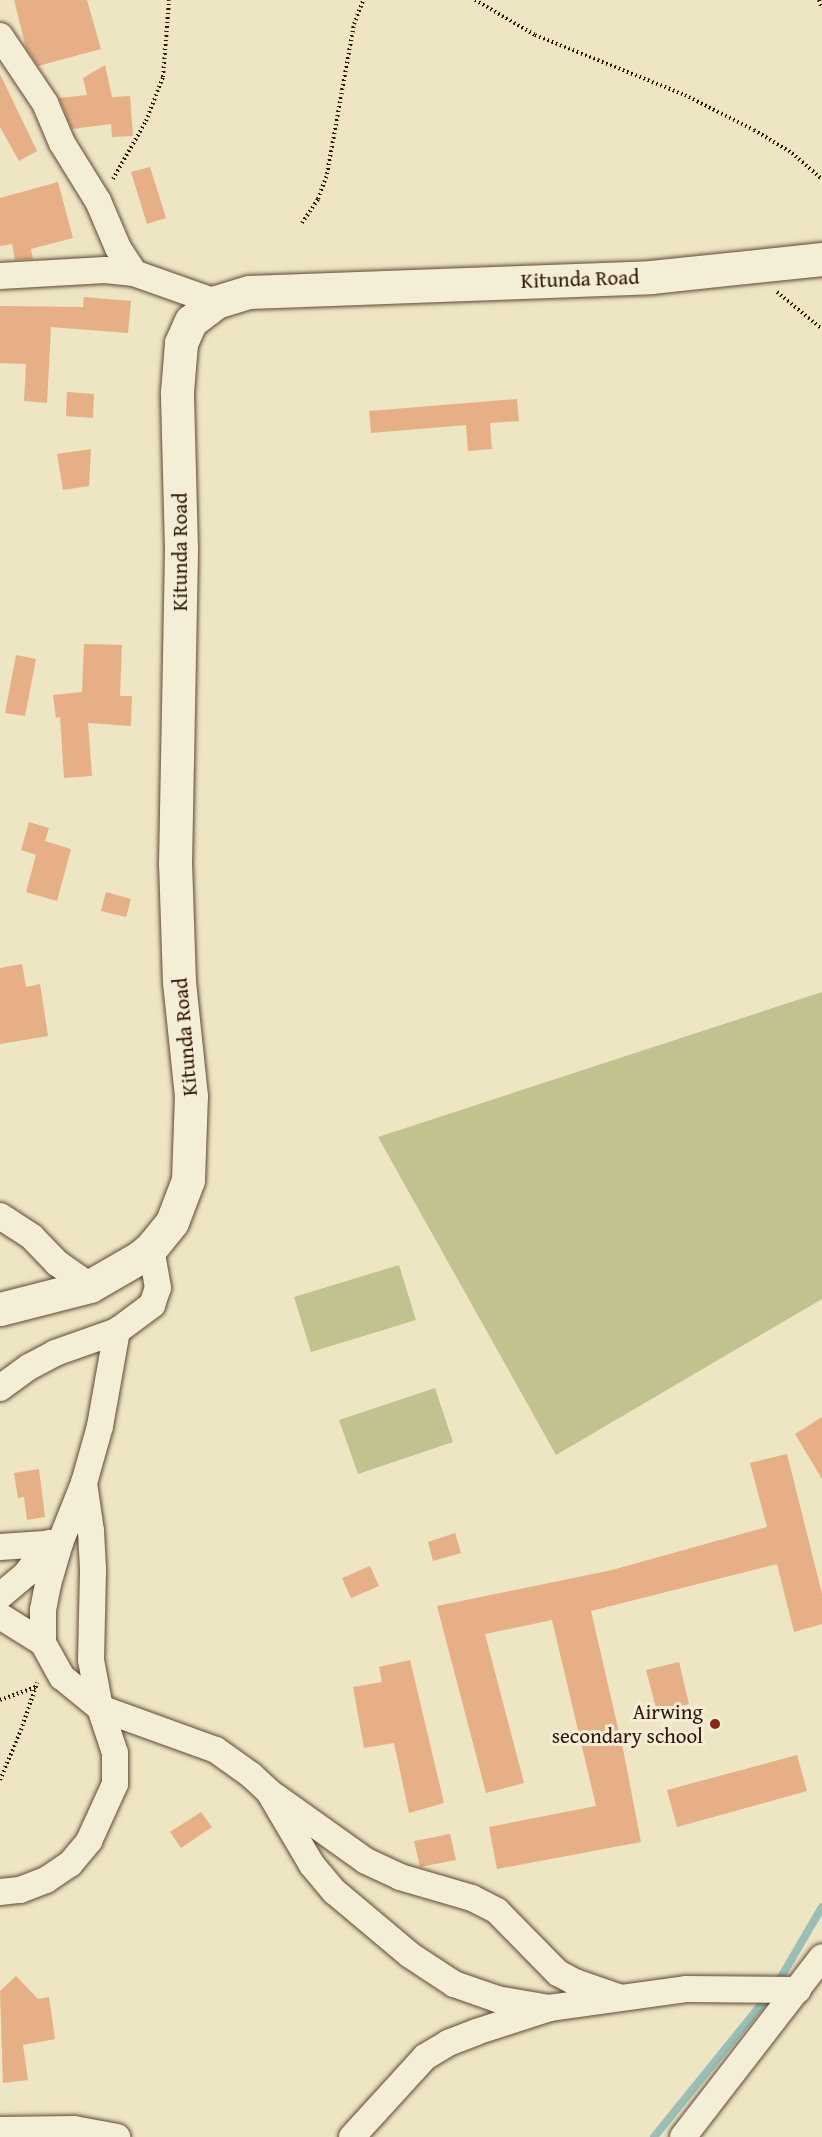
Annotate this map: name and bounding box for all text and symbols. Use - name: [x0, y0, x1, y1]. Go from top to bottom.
- street label: Kitunda Road: [520, 264, 640, 294]
- street label: Kitunda Road: [167, 493, 193, 611]
- street label: Kitunda Road: [167, 977, 203, 1097]
- place label: Airwing secondary school: [552, 1699, 703, 1749]
- marker: Airwing secondary school: [708, 1717, 722, 1731]

